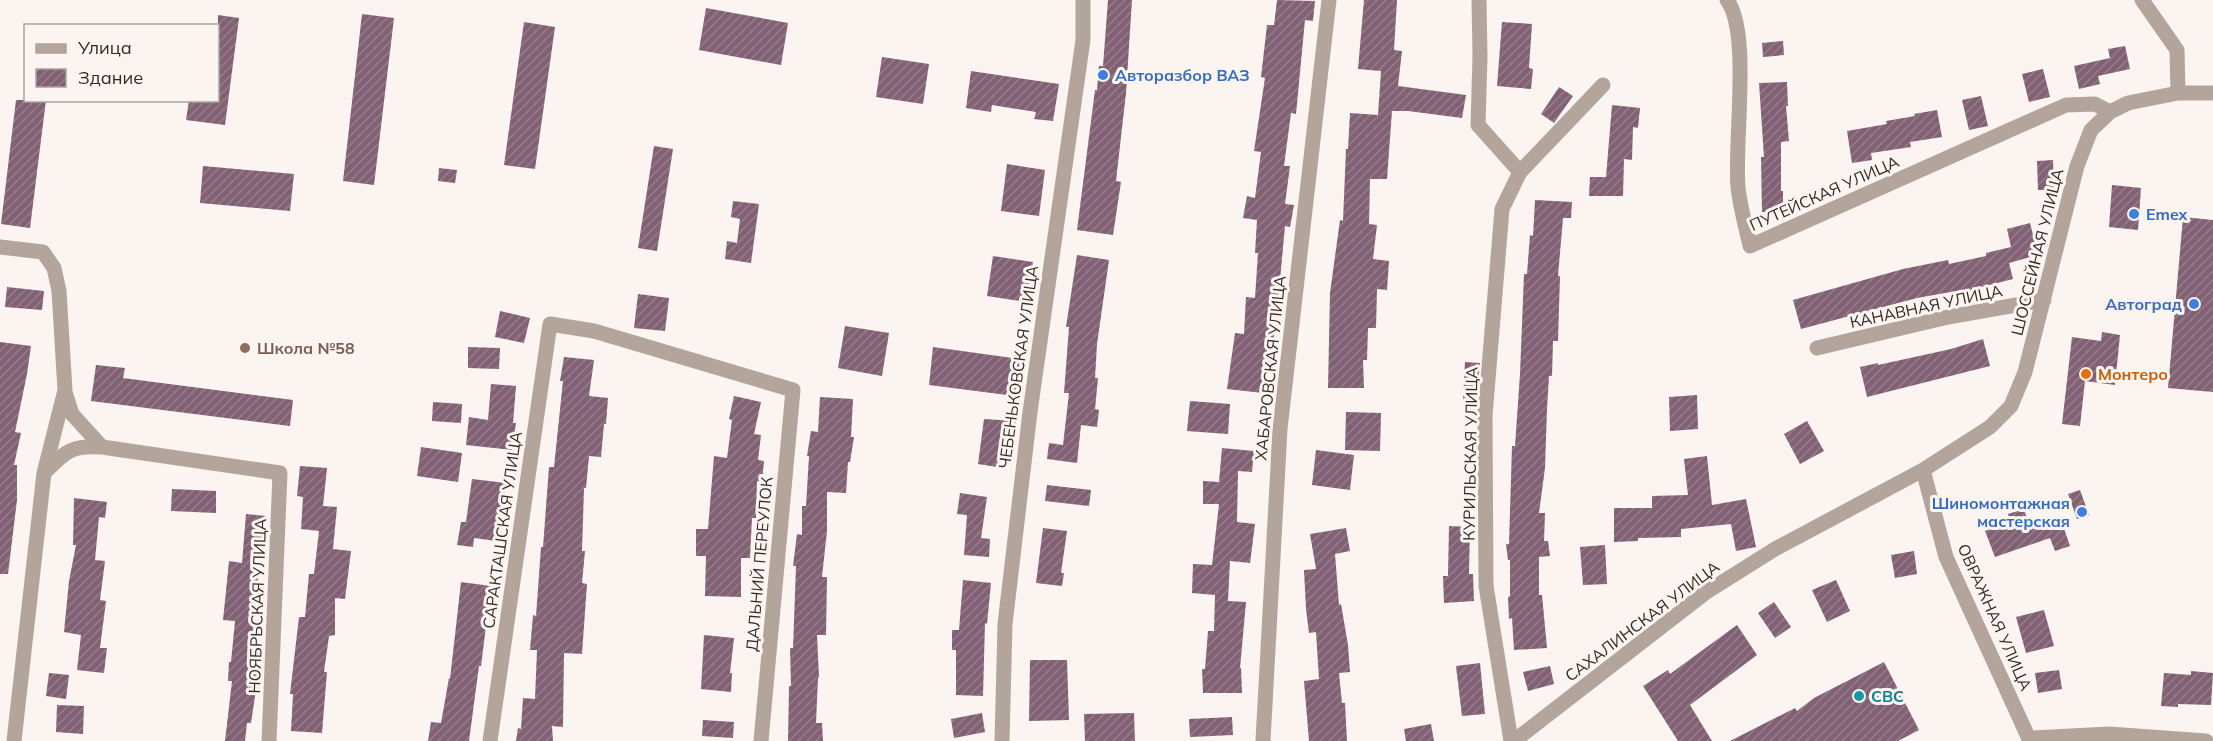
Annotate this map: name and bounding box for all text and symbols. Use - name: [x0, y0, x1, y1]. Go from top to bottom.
- legend: [24, 24, 219, 102]
- text: Улица: [77, 36, 132, 59]
- place label: Авторазбор ВАЗ: [1115, 65, 1250, 85]
- text: Здание: [78, 66, 143, 89]
- marker: Авторазбор ВАЗ: [1096, 68, 1110, 82]
- street label: ПУТЕЙСКАЯ УЛИЦА: [1746, 151, 1902, 235]
- street label: ШОССЕЙНАЯ УЛИЦА: [2007, 166, 2067, 338]
- place label: Emex: [2146, 204, 2188, 224]
- marker: Emex: [2127, 207, 2141, 221]
- street label: ЧЕБЕНЬКОВСКАЯ УЛИЦА: [994, 264, 1042, 470]
- street label: ХАБАРОВСКАЯ УЛИЦА: [1250, 274, 1290, 461]
- street label: КАНАВНАЯ УЛИЦА: [1848, 280, 2004, 332]
- place label: Автоград: [2105, 294, 2182, 314]
- marker: Автоград: [2187, 297, 2201, 311]
- place label: Школа №58: [257, 338, 355, 358]
- marker: Школа №58: [238, 341, 252, 355]
- place label: Монтеро: [2098, 364, 2168, 384]
- street label: КУРИЛЬСКАЯ УЛИЦА: [1458, 367, 1482, 541]
- marker: Монтеро: [2079, 367, 2093, 381]
- street label: САРАКТАШСКАЯ УЛИЦА: [478, 430, 526, 630]
- street label: ДАЛЬНИЙ ПЕРЕУЛОК: [741, 475, 777, 652]
- place label: Шиномонтажная мастерская: [1932, 493, 2070, 531]
- marker: Шиномонтажная мастерская: [2075, 505, 2089, 519]
- street label: НОЯБРЬСКАЯ УЛИЦА: [244, 518, 270, 694]
- street label: ОВРАЖНАЯ УЛИЦА: [1954, 540, 2037, 694]
- street label: САХАЛИНСКАЯ УЛИЦА: [1561, 556, 1723, 686]
- place label: СВС: [1871, 686, 1904, 706]
- marker: СВС: [1852, 689, 1866, 703]

